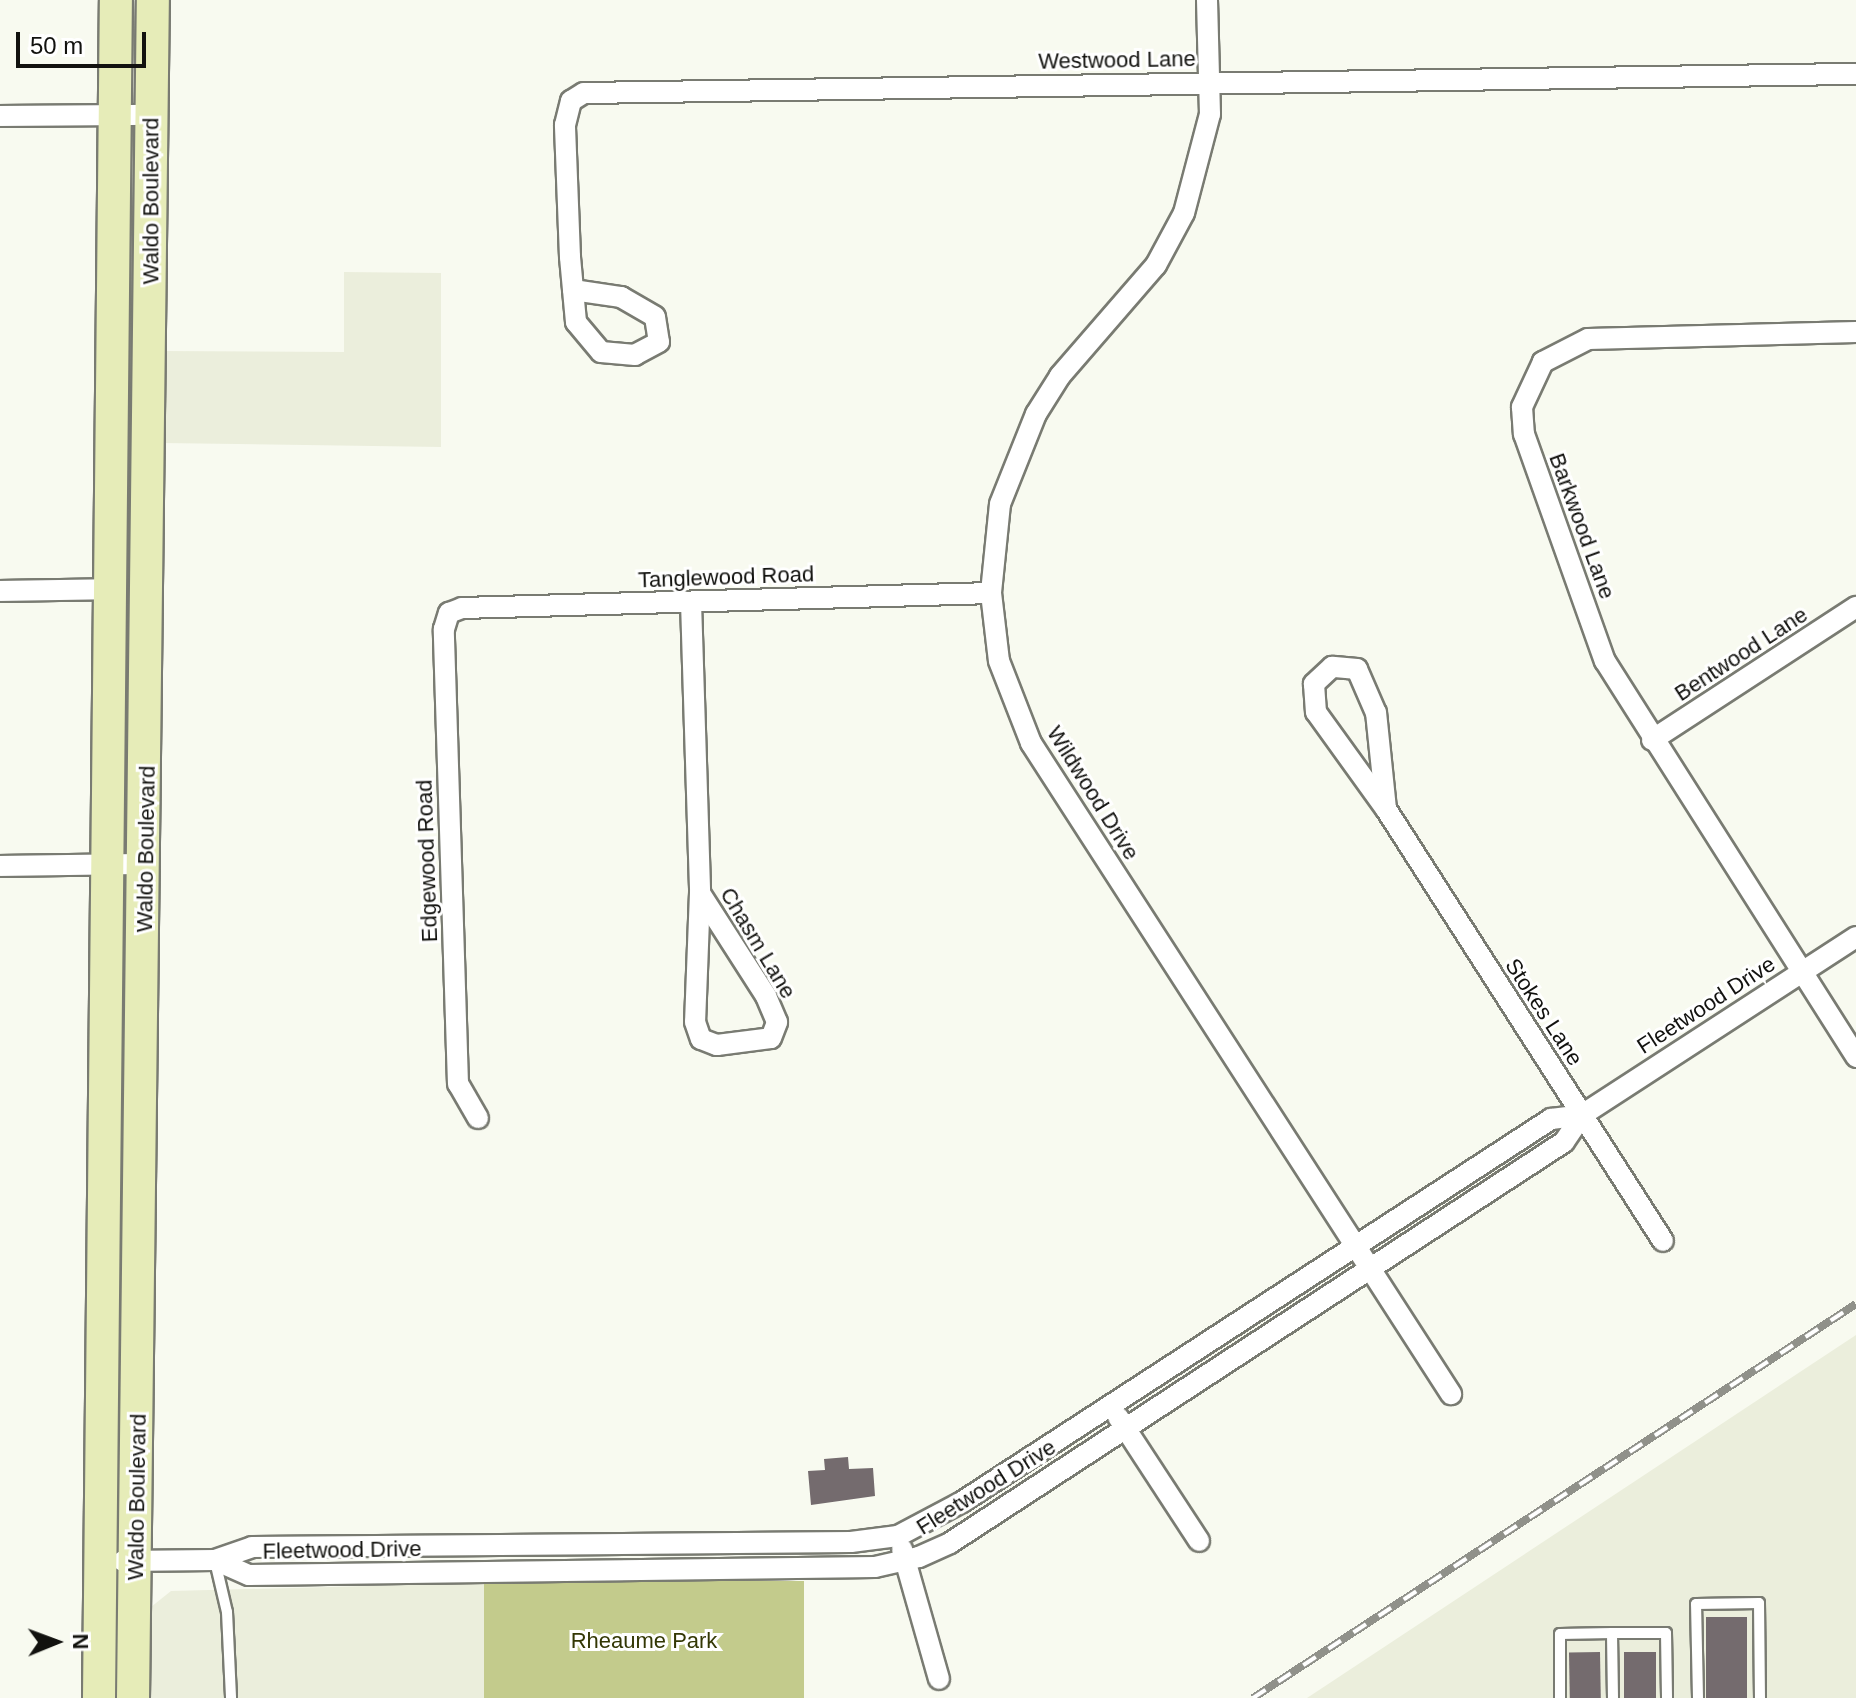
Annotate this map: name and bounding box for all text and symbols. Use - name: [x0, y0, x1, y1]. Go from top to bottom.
- scale bar: [20, 16, 150, 66]
- text: 50 m: [30, 32, 83, 59]
- street label: Westwood Lane: [1038, 45, 1196, 75]
- street label: Waldo Boulevard: [138, 118, 164, 284]
- street label: Barkwood Lane: [1543, 450, 1621, 602]
- street label: Tanglewood Road: [638, 561, 814, 593]
- street label: Bentwood Lane: [1670, 601, 1812, 707]
- street label: Wildwood Drive: [1041, 721, 1145, 865]
- street label: Waldo Boulevard: [131, 765, 161, 933]
- street label: Edgewood Road: [411, 779, 443, 943]
- street label: Chasm Lane: [715, 883, 801, 1003]
- street label: Fleetwood Drive: [1632, 951, 1780, 1059]
- street label: Stokes Lane: [1500, 954, 1588, 1070]
- street label: Waldo Boulevard: [122, 1413, 152, 1581]
- street label: Fleetwood Drive: [912, 1434, 1060, 1540]
- street label: Fleetwood Drive: [262, 1535, 422, 1565]
- north arrow: [16, 1602, 96, 1682]
- park label: Rheaume Park: [571, 1628, 717, 1654]
- text: N: [68, 1633, 93, 1650]

